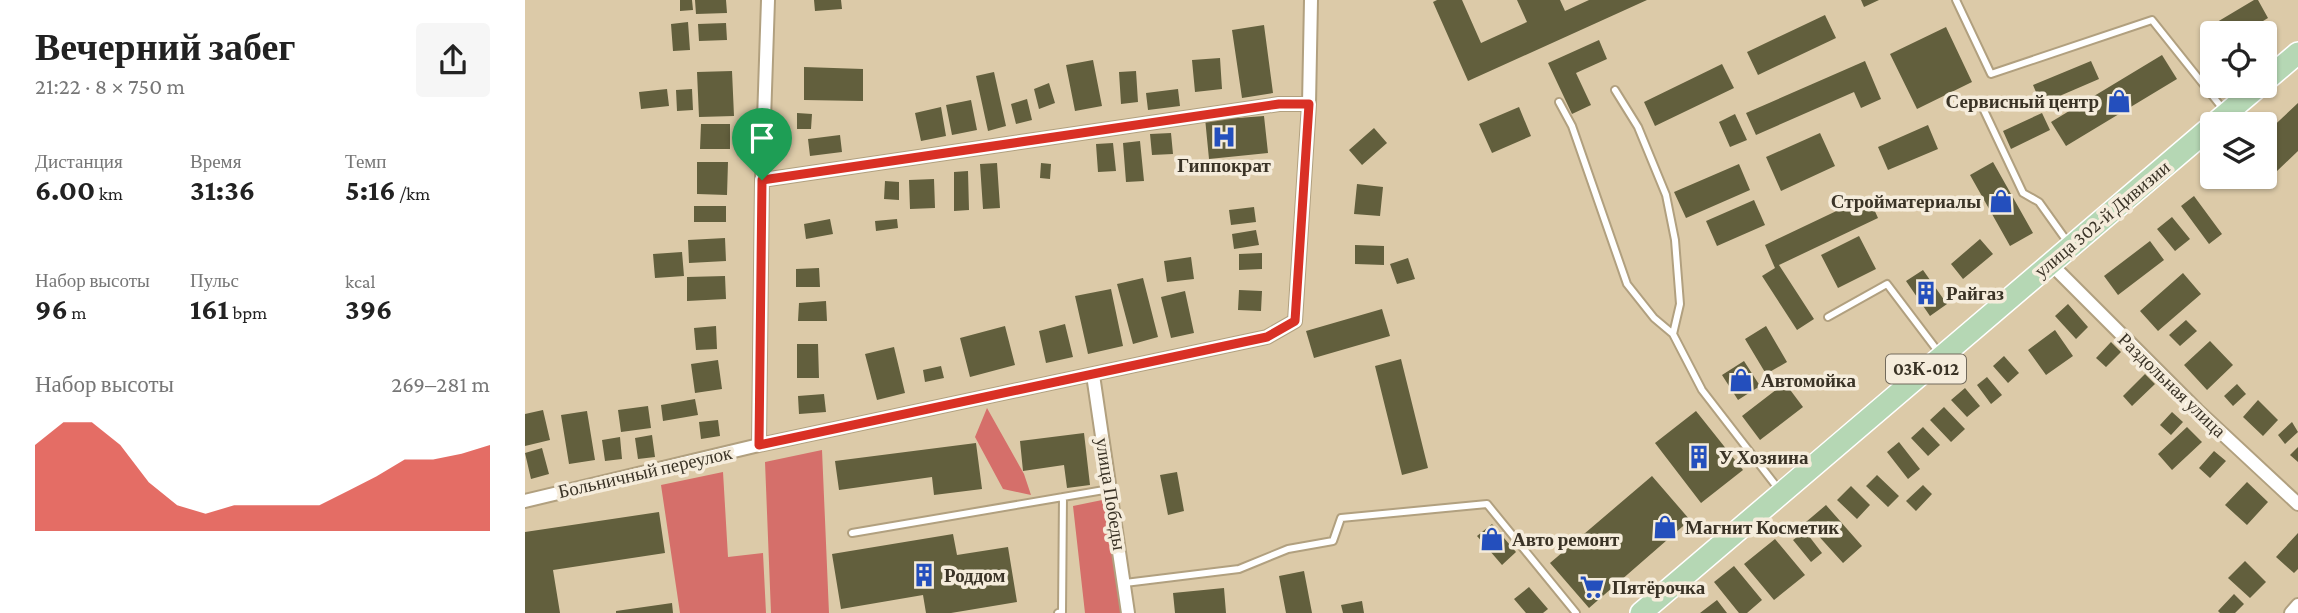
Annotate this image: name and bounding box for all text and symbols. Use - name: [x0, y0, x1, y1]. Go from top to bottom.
- map controls: [2200, 21, 2277, 189]
- button: locate: [2200, 21, 2277, 98]
- button: share: [416, 23, 490, 97]
- text: Вечерний забег: [35, 26, 296, 68]
- text: 21:22 · 8 × 750 m: [35, 73, 185, 99]
- shop icon: Сервисный центр: [2105, 87, 2133, 115]
- place label: Сервисный центр: [1946, 91, 2099, 112]
- pin: [732, 108, 792, 180]
- button: layers: [2200, 112, 2277, 189]
- icon: arrive: [743, 119, 781, 157]
- hospital icon: Гиппократ: [1210, 123, 1238, 151]
- text: Дистанция: [35, 151, 123, 172]
- text: Время: [190, 151, 241, 172]
- text: Темп: [345, 151, 387, 172]
- place label: Гиппократ: [1177, 155, 1271, 176]
- street label: улица 302-й Дивизии: [2030, 156, 2174, 282]
- text: 6.00: [35, 173, 95, 206]
- text: 31:36: [190, 173, 255, 206]
- text: 5:16: [345, 173, 396, 206]
- text: km: [95, 183, 123, 204]
- text: /km: [396, 183, 430, 204]
- shop icon: Стройматериалы: [1987, 187, 2015, 215]
- place label: Стройматериалы: [1831, 191, 1981, 212]
- text: Набор высоты: [35, 270, 150, 291]
- text: Пульс: [190, 270, 239, 291]
- text: kcal: [345, 271, 376, 292]
- building icon: Райгаз: [1912, 279, 1940, 307]
- place label: Райгаз: [1946, 283, 2004, 304]
- text: 96: [35, 292, 68, 325]
- text: 161: [190, 292, 229, 325]
- text: 396: [345, 292, 392, 325]
- text: m: [68, 302, 87, 323]
- text: bpm: [229, 302, 267, 323]
- street label: Раздольная улица: [2114, 328, 2230, 442]
- road number: 03К-012: [1886, 354, 1966, 384]
- shop icon: Автомойка: [1727, 366, 1755, 394]
- place label: Автомойка: [1761, 370, 1857, 391]
- text: Набор высоты: [35, 371, 174, 397]
- text: 269–281 m: [391, 371, 490, 397]
- street label: улица Победы: [1092, 436, 1130, 552]
- street label: Больничный переулок: [556, 442, 735, 502]
- building icon: У Хозяина: [1685, 443, 1713, 471]
- place label: У Хозяина: [1719, 447, 1809, 468]
- shop icon: Магнит Косметик: [1651, 513, 1679, 541]
- place label: Магнит Косметик: [1685, 517, 1839, 538]
- shop icon: Авто ремонт: [1478, 525, 1506, 553]
- place label: Авто ремонт: [1512, 529, 1620, 550]
- building icon: Роддом: [910, 561, 938, 589]
- place label: Роддом: [944, 565, 1005, 586]
- supermarket icon: Пятёрочка: [1578, 573, 1606, 601]
- place label: Пятёрочка: [1612, 577, 1706, 598]

